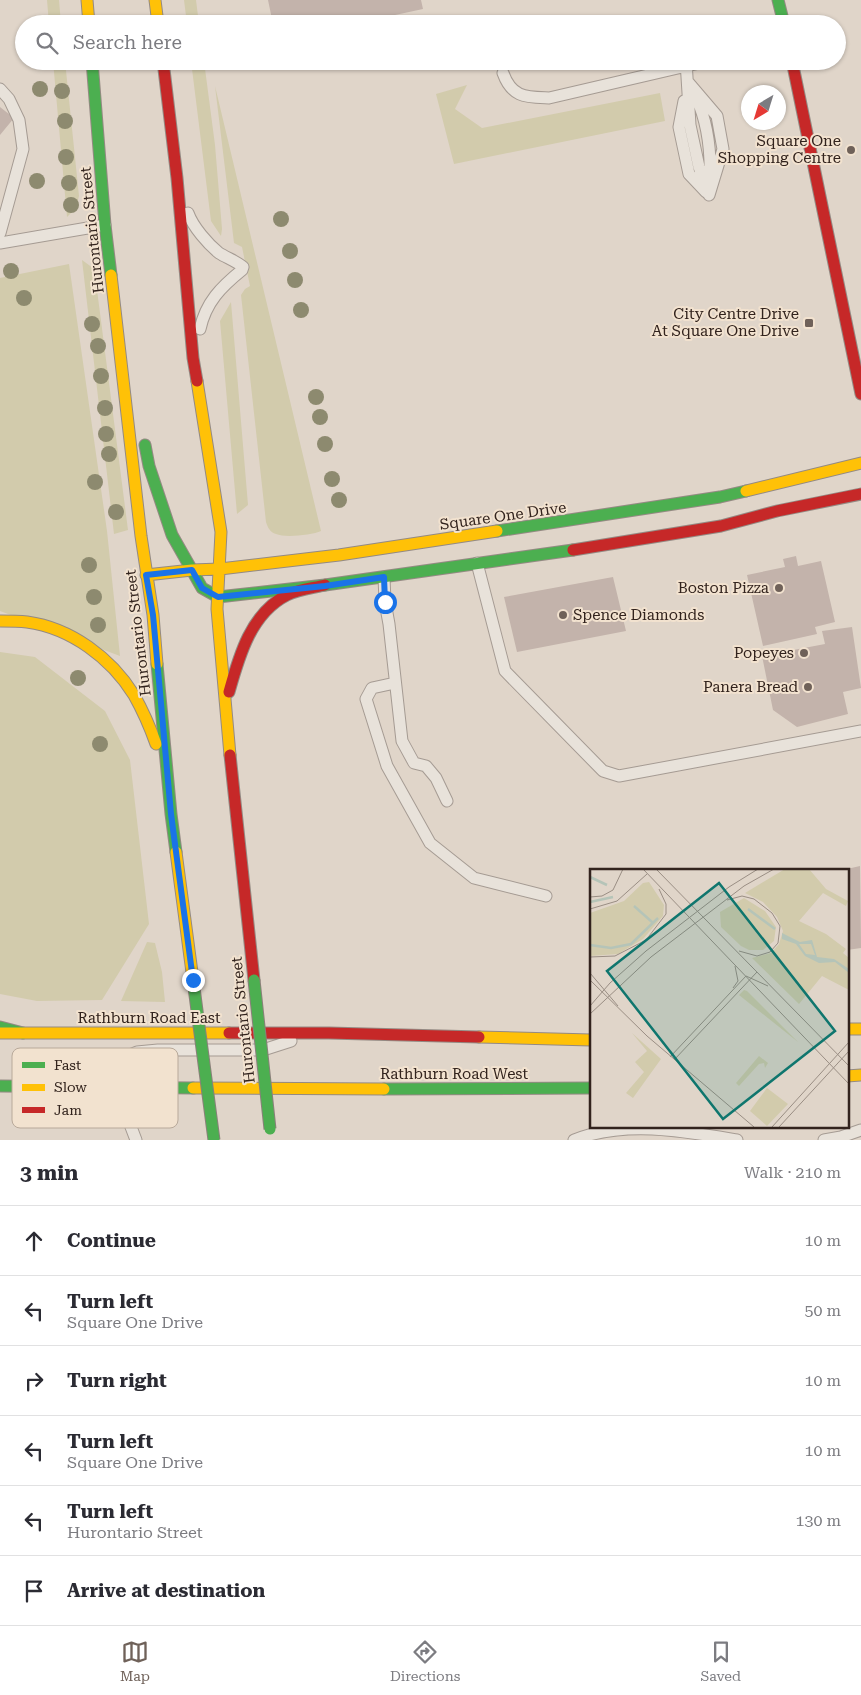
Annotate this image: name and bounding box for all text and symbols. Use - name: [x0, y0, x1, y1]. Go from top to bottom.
- search box: [15, 15, 846, 70]
- icon: search: [33, 29, 61, 57]
- text: Search here: [73, 31, 182, 54]
- north arrow: [741, 85, 786, 130]
- place label: Square One Shopping Centre: [718, 132, 841, 167]
- marker: Square One Shopping Centre: [845, 144, 857, 156]
- street label: Hurontario Street: [76, 165, 108, 294]
- place label: City Centre Drive At Square One Drive: [652, 305, 799, 340]
- marker: City Centre Drive At Square One Drive: [803, 317, 815, 329]
- street label: Square One Drive: [439, 498, 567, 534]
- street label: Hurontario Street: [121, 568, 155, 697]
- place label: Boston Pizza: [678, 579, 769, 597]
- marker: Boston Pizza: [773, 582, 785, 594]
- route start: [374, 591, 397, 614]
- place label: Spence Diamonds: [573, 606, 704, 624]
- marker: Spence Diamonds: [557, 609, 569, 621]
- place label: Popeyes: [734, 644, 794, 662]
- marker: Popeyes: [798, 647, 810, 659]
- place label: Panera Bread: [703, 678, 798, 696]
- marker: Panera Bread: [802, 681, 814, 693]
- inset map: [590, 869, 848, 1128]
- street label: Hurontario Street: [227, 955, 259, 1084]
- route end: [182, 969, 205, 992]
- street label: Rathburn Road East: [77, 1009, 221, 1027]
- legend: [12, 1048, 178, 1128]
- text: Fast: [54, 1057, 81, 1073]
- street label: Rathburn Road West: [380, 1065, 528, 1083]
- text: Slow: [54, 1079, 87, 1095]
- text: Jam: [54, 1102, 82, 1118]
- text: 3 min: [20, 1161, 78, 1185]
- text: Walk · 210 m: [744, 1163, 841, 1182]
- icon: ahead: [20, 1227, 48, 1255]
- text: Continue: [67, 1229, 156, 1252]
- text: 10 m: [804, 1231, 841, 1250]
- text: Turn left: [67, 1290, 153, 1313]
- icon: left: [20, 1297, 48, 1325]
- text: 50 m: [804, 1301, 841, 1320]
- text: Square One Drive: [67, 1313, 203, 1332]
- icon: right: [20, 1367, 48, 1395]
- text: Turn right: [67, 1369, 167, 1392]
- text: 10 m: [804, 1371, 841, 1390]
- text: Turn left: [67, 1430, 153, 1453]
- icon: left: [20, 1437, 48, 1465]
- text: 10 m: [804, 1441, 841, 1460]
- text: Square One Drive: [67, 1453, 203, 1472]
- text: Turn left: [67, 1500, 153, 1523]
- icon: left: [20, 1507, 48, 1535]
- text: 130 m: [795, 1511, 841, 1530]
- text: Hurontario Street: [67, 1523, 203, 1542]
- icon: arrive: [20, 1577, 48, 1605]
- text: Arrive at destination: [67, 1579, 265, 1602]
- tab: Map: [120, 1638, 150, 1684]
- tab: Directions: [390, 1638, 460, 1684]
- tab: Saved: [700, 1638, 741, 1684]

